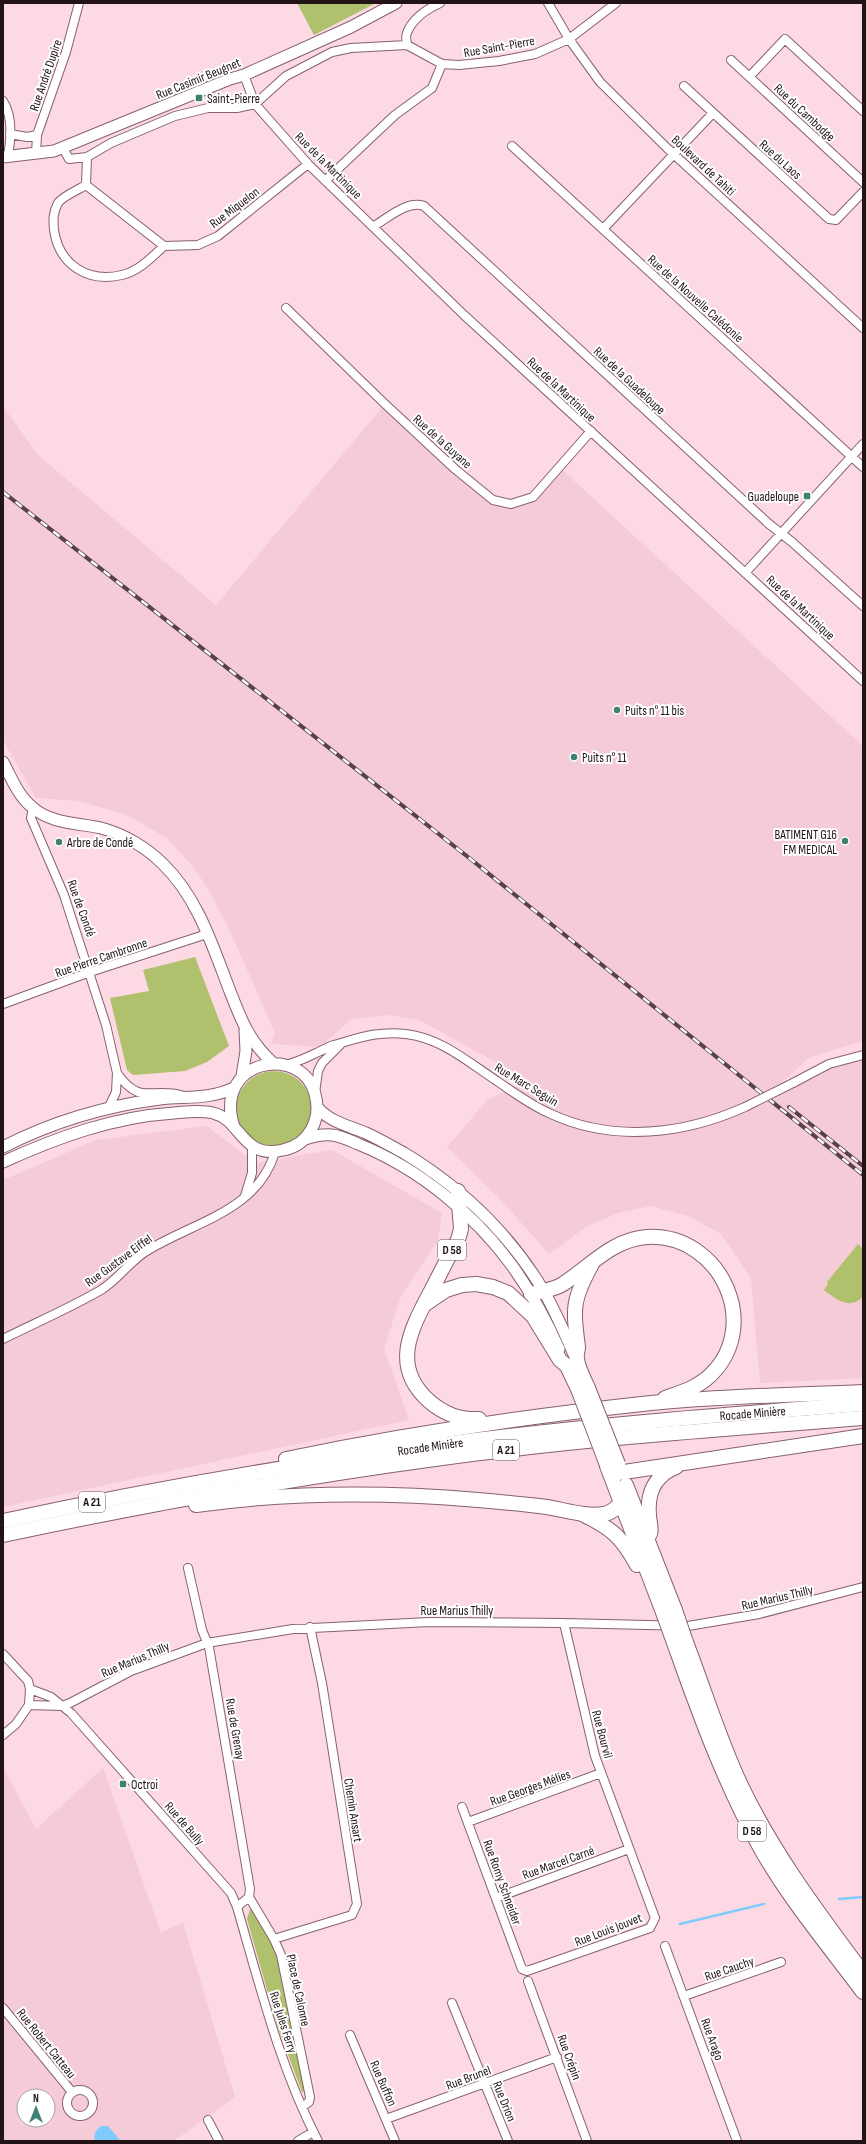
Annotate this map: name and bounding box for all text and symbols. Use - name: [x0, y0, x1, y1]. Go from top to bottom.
- street label: Rue Saint-Pierre: [462, 33, 536, 61]
- street label: Rue André Dupire: [26, 37, 66, 113]
- street label: Rue Casimir Beugnet: [154, 55, 243, 103]
- street label: Rue du Cambodge: [770, 80, 838, 145]
- place label: Saint-Pierre: [207, 91, 260, 107]
- marker: Saint-Pierre: [194, 93, 204, 103]
- street label: Rue de la Martinique: [292, 129, 365, 202]
- street label: Boulevard de Tahiti: [668, 132, 739, 199]
- street label: Rue du Laos: [756, 137, 805, 183]
- street label: Rue Miquelon: [206, 184, 263, 232]
- street label: Rue de la Nouvelle Calédonie: [644, 252, 747, 346]
- street label: Rue de la Guadeloupe: [590, 343, 669, 418]
- street label: Rue de la Martinique: [524, 354, 599, 426]
- street label: Rue de la Guyane: [410, 411, 475, 472]
- place label: Guadeloupe: [748, 489, 799, 505]
- marker: Guadeloupe: [802, 491, 812, 501]
- street label: Rue de la Martinique: [763, 572, 838, 644]
- place label: Puits n° 11 bis: [625, 703, 684, 719]
- marker: Puits n° 11 bis: [612, 705, 622, 715]
- place label: Puits n° 11: [582, 750, 627, 766]
- marker: Puits n° 11: [569, 752, 579, 762]
- place label: BATIMENT G16 FM MEDICAL: [774, 827, 837, 858]
- place label: Arbre de Condé: [66, 835, 133, 851]
- marker: BATIMENT G16 FM MEDICAL: [840, 836, 850, 846]
- marker: Arbre de Condé: [54, 837, 64, 847]
- street label: Rue de Condé: [63, 878, 99, 939]
- street label: Rue Pierre Cambronne: [53, 935, 150, 981]
- street label: Rue Marc Seguin: [492, 1060, 561, 1110]
- street label: Rue Gustave Eiffel: [82, 1231, 155, 1290]
- road number: D 58: [438, 1240, 466, 1260]
- street label: Rocade Minière: [719, 1403, 786, 1424]
- street label: Rocade Minière: [397, 1435, 464, 1459]
- road number: A 21: [493, 1440, 519, 1460]
- road number: A 21: [79, 1492, 105, 1512]
- street label: Rue Marius Thilly: [740, 1582, 814, 1614]
- street label: Rue Marius Thilly: [421, 1603, 493, 1619]
- street label: Rue Marius Thilly: [99, 1638, 172, 1682]
- street label: Rue de Grenay: [222, 1697, 248, 1761]
- street label: Rue Bourvil: [588, 1708, 616, 1760]
- street label: Rue Georges Mélies: [488, 1766, 573, 1810]
- place label: Octroi: [131, 1777, 158, 1793]
- street label: Chemin Ansart: [340, 1777, 366, 1843]
- marker: Octroi: [118, 1779, 128, 1789]
- street label: Rue de Bully: [161, 1799, 208, 1849]
- road number: D 58: [738, 1821, 766, 1841]
- street label: Rue Romy Schneider: [479, 1838, 525, 1927]
- street label: Rue Marcel Carné: [520, 1843, 597, 1883]
- street label: Rue Louis Jouvet: [572, 1910, 644, 1950]
- street label: Place de Calonne: [283, 1953, 313, 2028]
- street label: Rue Cauchy: [703, 1953, 756, 1985]
- street label: Rue Jules Ferry: [266, 1990, 301, 2055]
- street label: Rue Robert Catteau: [13, 2006, 79, 2082]
- street label: Rue Arago: [697, 2016, 727, 2063]
- street label: Rue Crépin: [553, 2032, 585, 2082]
- street label: Rue Buffon: [366, 2058, 400, 2109]
- street label: Rue Brunel: [444, 2062, 493, 2094]
- street label: Rue Drion: [489, 2079, 519, 2124]
- north arrow: [16, 2088, 56, 2128]
- text: N: [33, 2092, 39, 2105]

